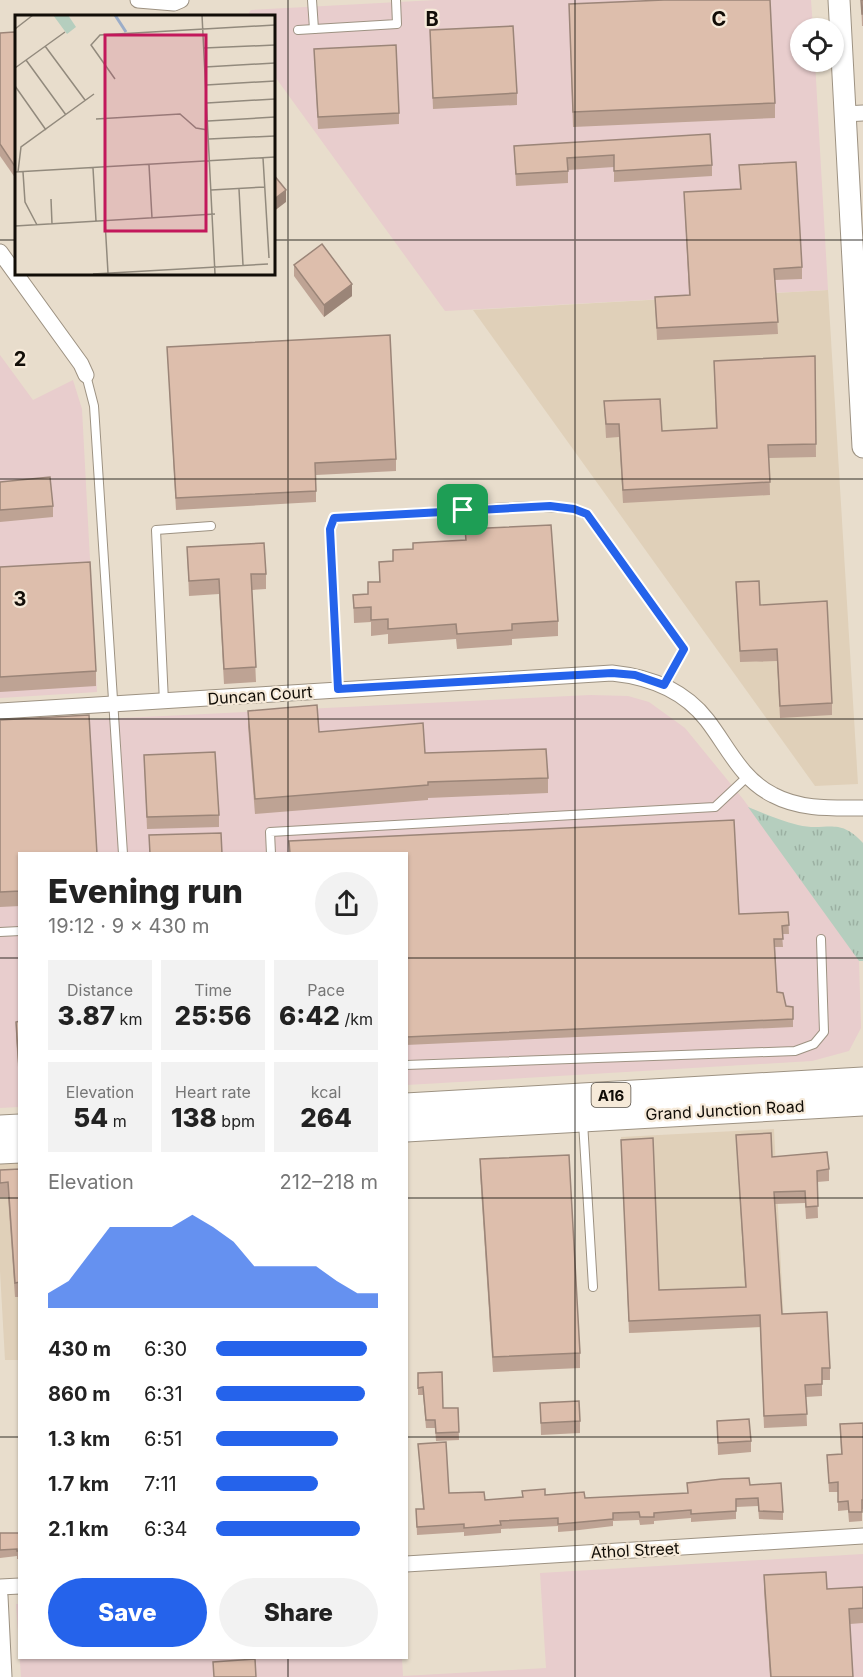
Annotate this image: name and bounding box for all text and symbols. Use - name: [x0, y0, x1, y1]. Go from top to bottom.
- text: B: [425, 7, 439, 31]
- text: C: [712, 7, 726, 31]
- inset map: [15, 15, 274, 274]
- map controls: [790, 18, 844, 72]
- button: locate: [790, 18, 844, 72]
- text: 2: [14, 347, 26, 371]
- pin: [437, 484, 488, 535]
- icon: arrive: [446, 493, 479, 526]
- text: 3: [14, 587, 26, 611]
- street label: Duncan Court: [207, 681, 313, 709]
- text: Evening run: [48, 871, 243, 911]
- button: share: [315, 872, 378, 935]
- text: 19:12 · 9 × 430 m: [48, 914, 210, 938]
- text: Distance: [67, 980, 133, 1000]
- text: Time: [194, 980, 232, 1000]
- text: Pace: [307, 980, 345, 1000]
- text: 3.87: [58, 1000, 115, 1031]
- text: 25:56: [175, 1000, 251, 1031]
- text: 6:42: [279, 1000, 340, 1031]
- text: km: [115, 1009, 142, 1029]
- text: /km: [340, 1009, 373, 1029]
- text: Elevation: [66, 1082, 134, 1102]
- text: Heart rate: [175, 1082, 251, 1102]
- text: kcal: [311, 1082, 341, 1102]
- road number: A16: [592, 1083, 630, 1107]
- street label: Grand Junction Road: [645, 1096, 805, 1124]
- text: 54: [73, 1102, 108, 1133]
- text: 138: [171, 1102, 217, 1133]
- text: 264: [300, 1102, 352, 1133]
- text: m: [108, 1111, 127, 1131]
- text: bpm: [217, 1111, 255, 1131]
- text: Elevation: [48, 1170, 134, 1194]
- text: 212–218 m: [280, 1170, 378, 1194]
- text: 430 m: [48, 1337, 111, 1361]
- text: 6:30: [144, 1337, 187, 1361]
- text: 860 m: [48, 1382, 110, 1406]
- text: 6:31: [144, 1382, 183, 1406]
- text: 1.3 km: [48, 1427, 110, 1451]
- text: 6:51: [144, 1427, 182, 1451]
- text: 1.7 km: [48, 1472, 109, 1496]
- text: 7:11: [144, 1472, 177, 1496]
- text: 2.1 km: [48, 1517, 109, 1541]
- text: 6:34: [144, 1517, 187, 1541]
- street label: Athol Street: [590, 1538, 680, 1562]
- button: Save: [48, 1578, 207, 1647]
- button: Share: [219, 1578, 378, 1647]

